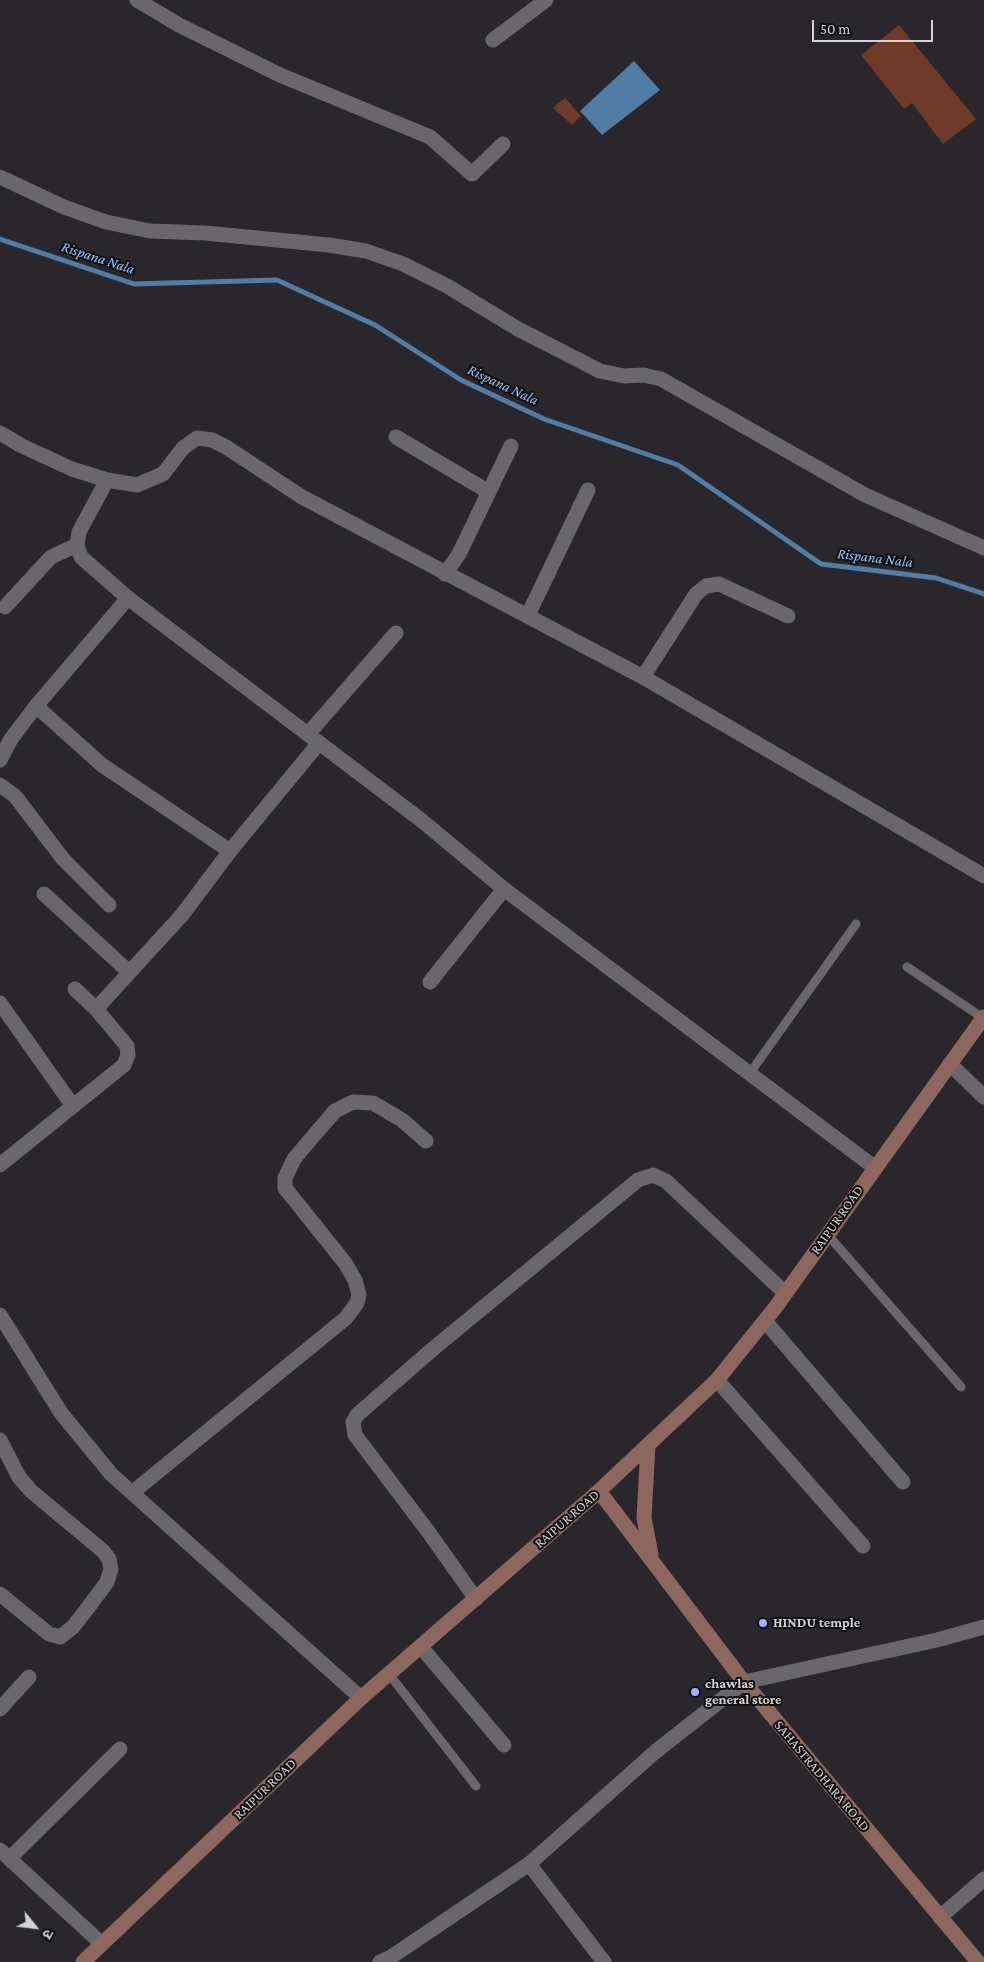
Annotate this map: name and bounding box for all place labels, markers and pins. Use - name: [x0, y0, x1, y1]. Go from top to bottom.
- place label: HINDU temple: [773, 1615, 860, 1631]
- marker: HINDU temple: [757, 1617, 769, 1629]
- place label: chawlas general store: [705, 1676, 782, 1708]
- marker: chawlas general store: [689, 1686, 701, 1698]

